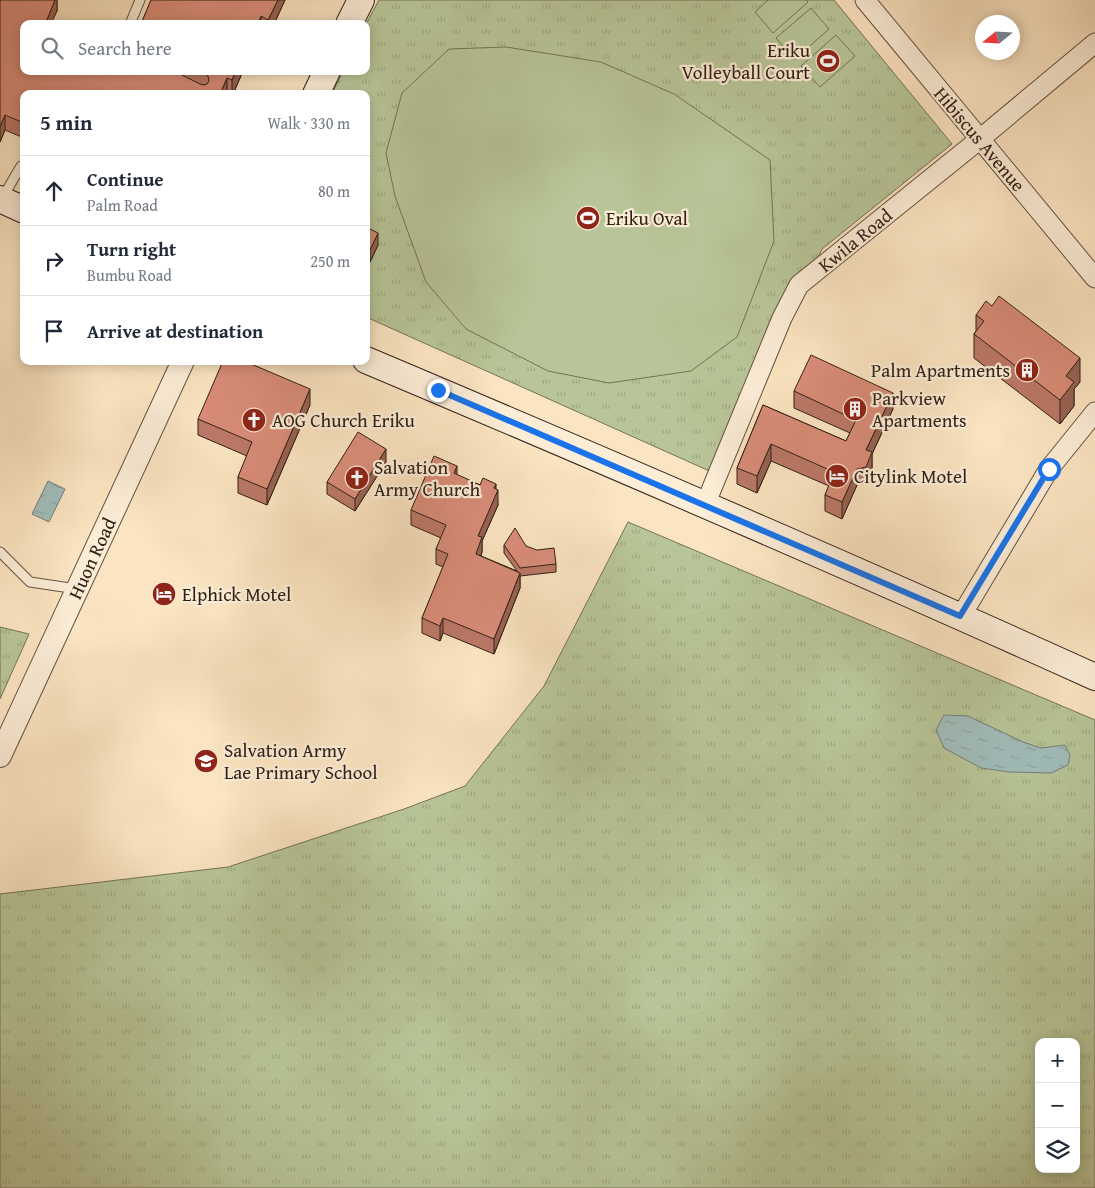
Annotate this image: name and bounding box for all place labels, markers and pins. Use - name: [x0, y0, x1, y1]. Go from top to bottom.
- place label: Eriku Volleyball Court: [681, 36, 811, 86]
- sports icon: Eriku Volleyball Court: [815, 48, 841, 74]
- place label: Eriku Oval: [606, 204, 688, 232]
- sports icon: Eriku Oval: [575, 205, 601, 231]
- place label: Palm Apartments: [871, 356, 1010, 384]
- building icon: Palm Apartments: [1014, 357, 1040, 383]
- place label: Parkview Apartments: [872, 384, 967, 434]
- building icon: Parkview Apartments: [842, 396, 868, 422]
- place label: AOG Church Eriku: [272, 406, 415, 434]
- church icon: AOG Church Eriku: [241, 407, 267, 433]
- place label: Salvation Army Church: [374, 453, 480, 503]
- place label: Citylink Motel: [854, 462, 967, 490]
- hotel icon: Citylink Motel: [824, 463, 850, 489]
- church icon: Salvation Army Church: [344, 465, 370, 491]
- place label: Elphick Motel: [182, 580, 291, 608]
- hotel icon: Elphick Motel: [151, 581, 177, 607]
- place label: Salvation Army Lae Primary School: [224, 736, 378, 786]
- school or university icon: Salvation Army Lae Primary School: [193, 748, 219, 774]

